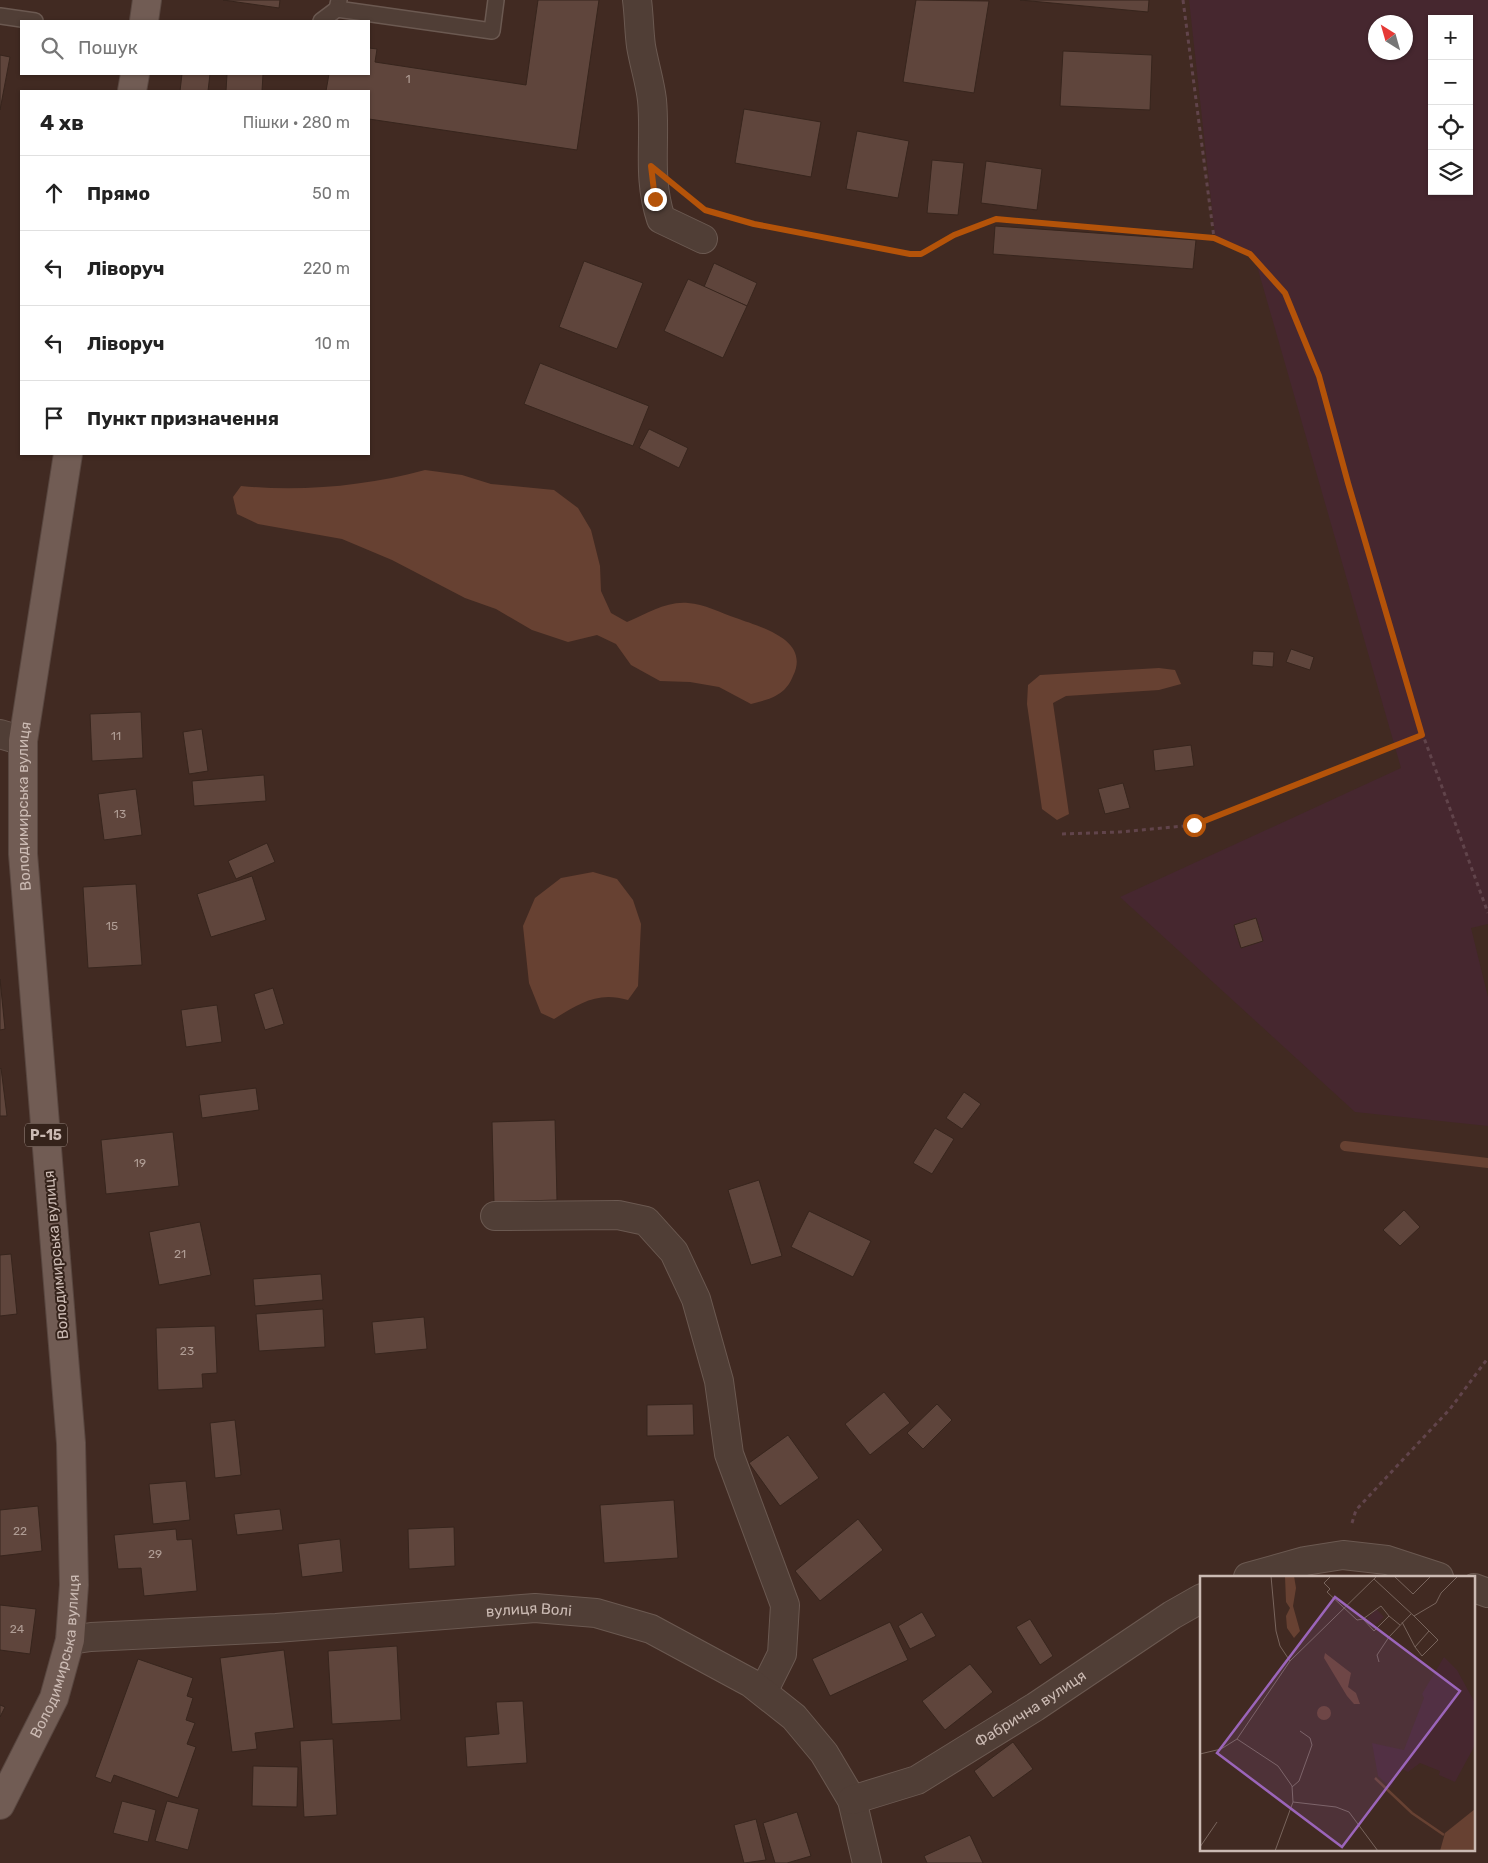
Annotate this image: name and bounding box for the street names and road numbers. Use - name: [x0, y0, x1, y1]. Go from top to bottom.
- street label: Володимирська вулиця: [14, 720, 35, 892]
- road number: Р-15: [25, 1124, 67, 1146]
- street label: Володимирська вулиця: [40, 1170, 72, 1340]
- street label: Володимирська вулиця: [26, 1574, 83, 1741]
- street label: вулиця Волі: [485, 1599, 572, 1621]
- street label: Фабрична вулиця: [971, 1666, 1090, 1751]

